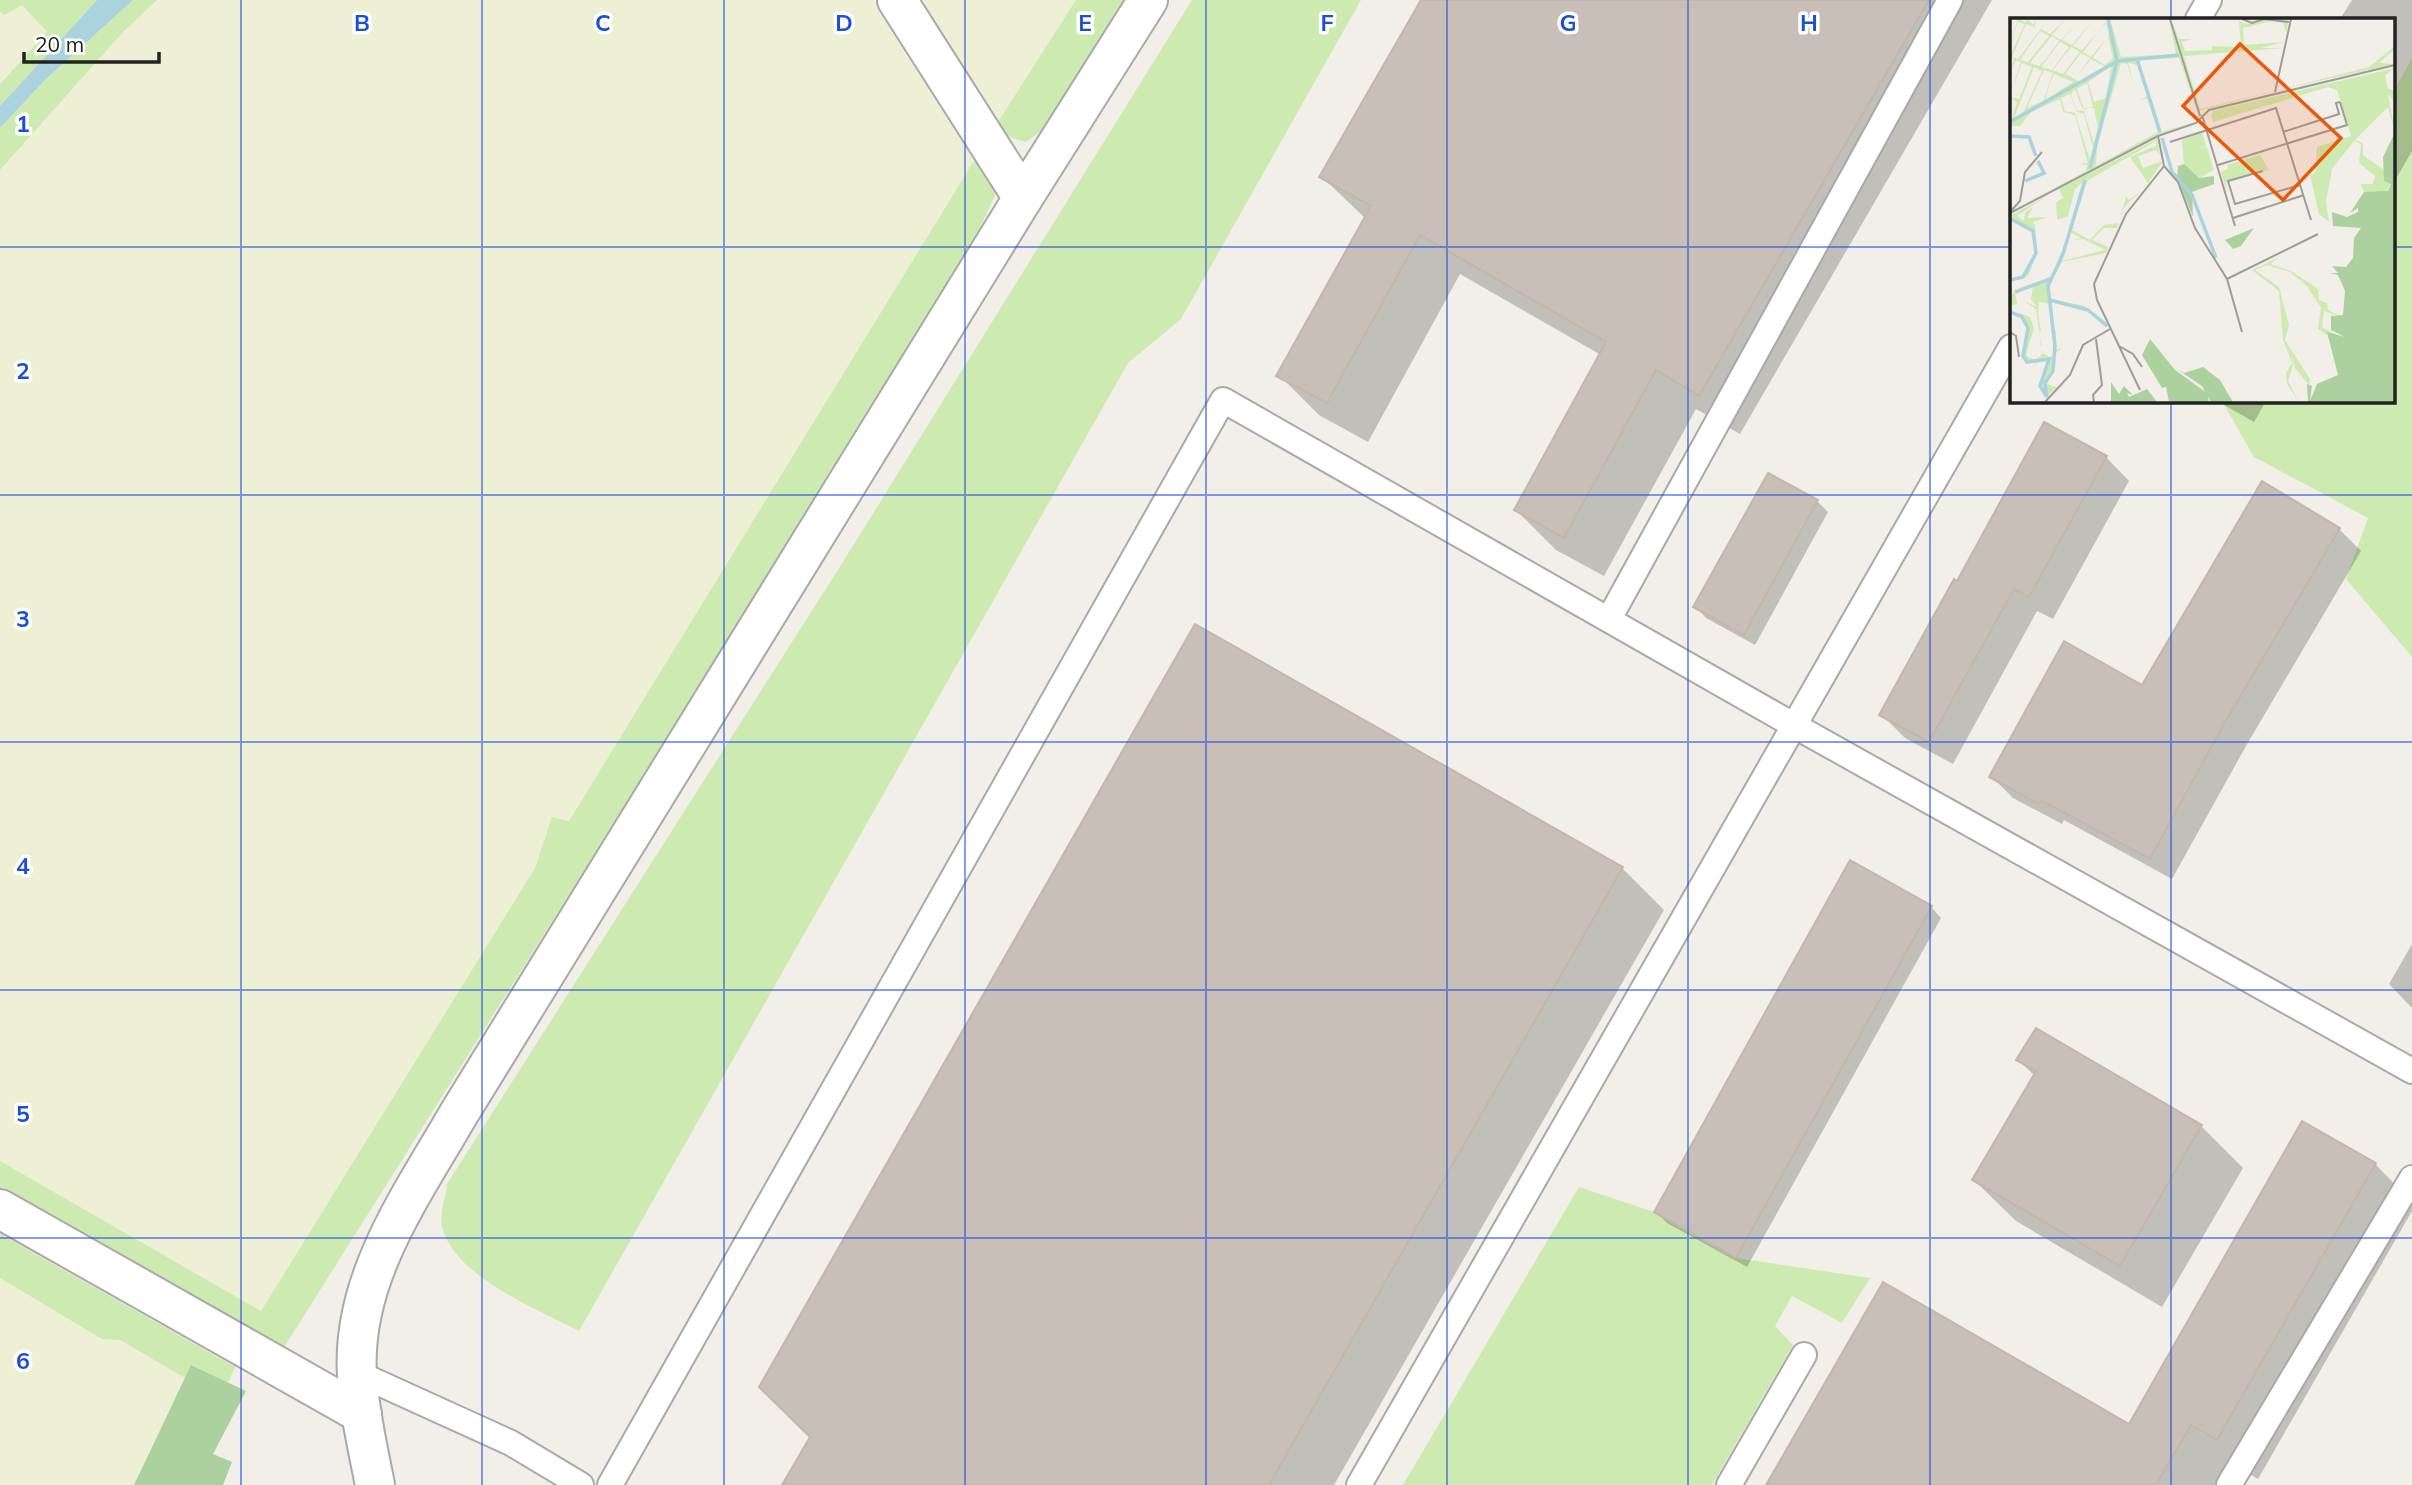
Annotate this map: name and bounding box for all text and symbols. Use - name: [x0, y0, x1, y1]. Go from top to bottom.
- text: B: [354, 8, 370, 37]
- text: C: [595, 8, 611, 37]
- text: D: [835, 8, 853, 37]
- text: E: [1078, 8, 1092, 37]
- text: F: [1320, 8, 1334, 37]
- text: G: [1559, 8, 1577, 37]
- text: H: [1800, 8, 1818, 37]
- inset map: [2010, 18, 2394, 402]
- scale bar: [24, 21, 159, 65]
- text: 20 m: [35, 31, 84, 57]
- text: 1: [16, 109, 30, 138]
- text: 2: [16, 356, 30, 385]
- text: 3: [16, 604, 30, 633]
- text: 4: [16, 851, 30, 880]
- text: 5: [16, 1099, 30, 1128]
- text: 6: [16, 1346, 30, 1375]

